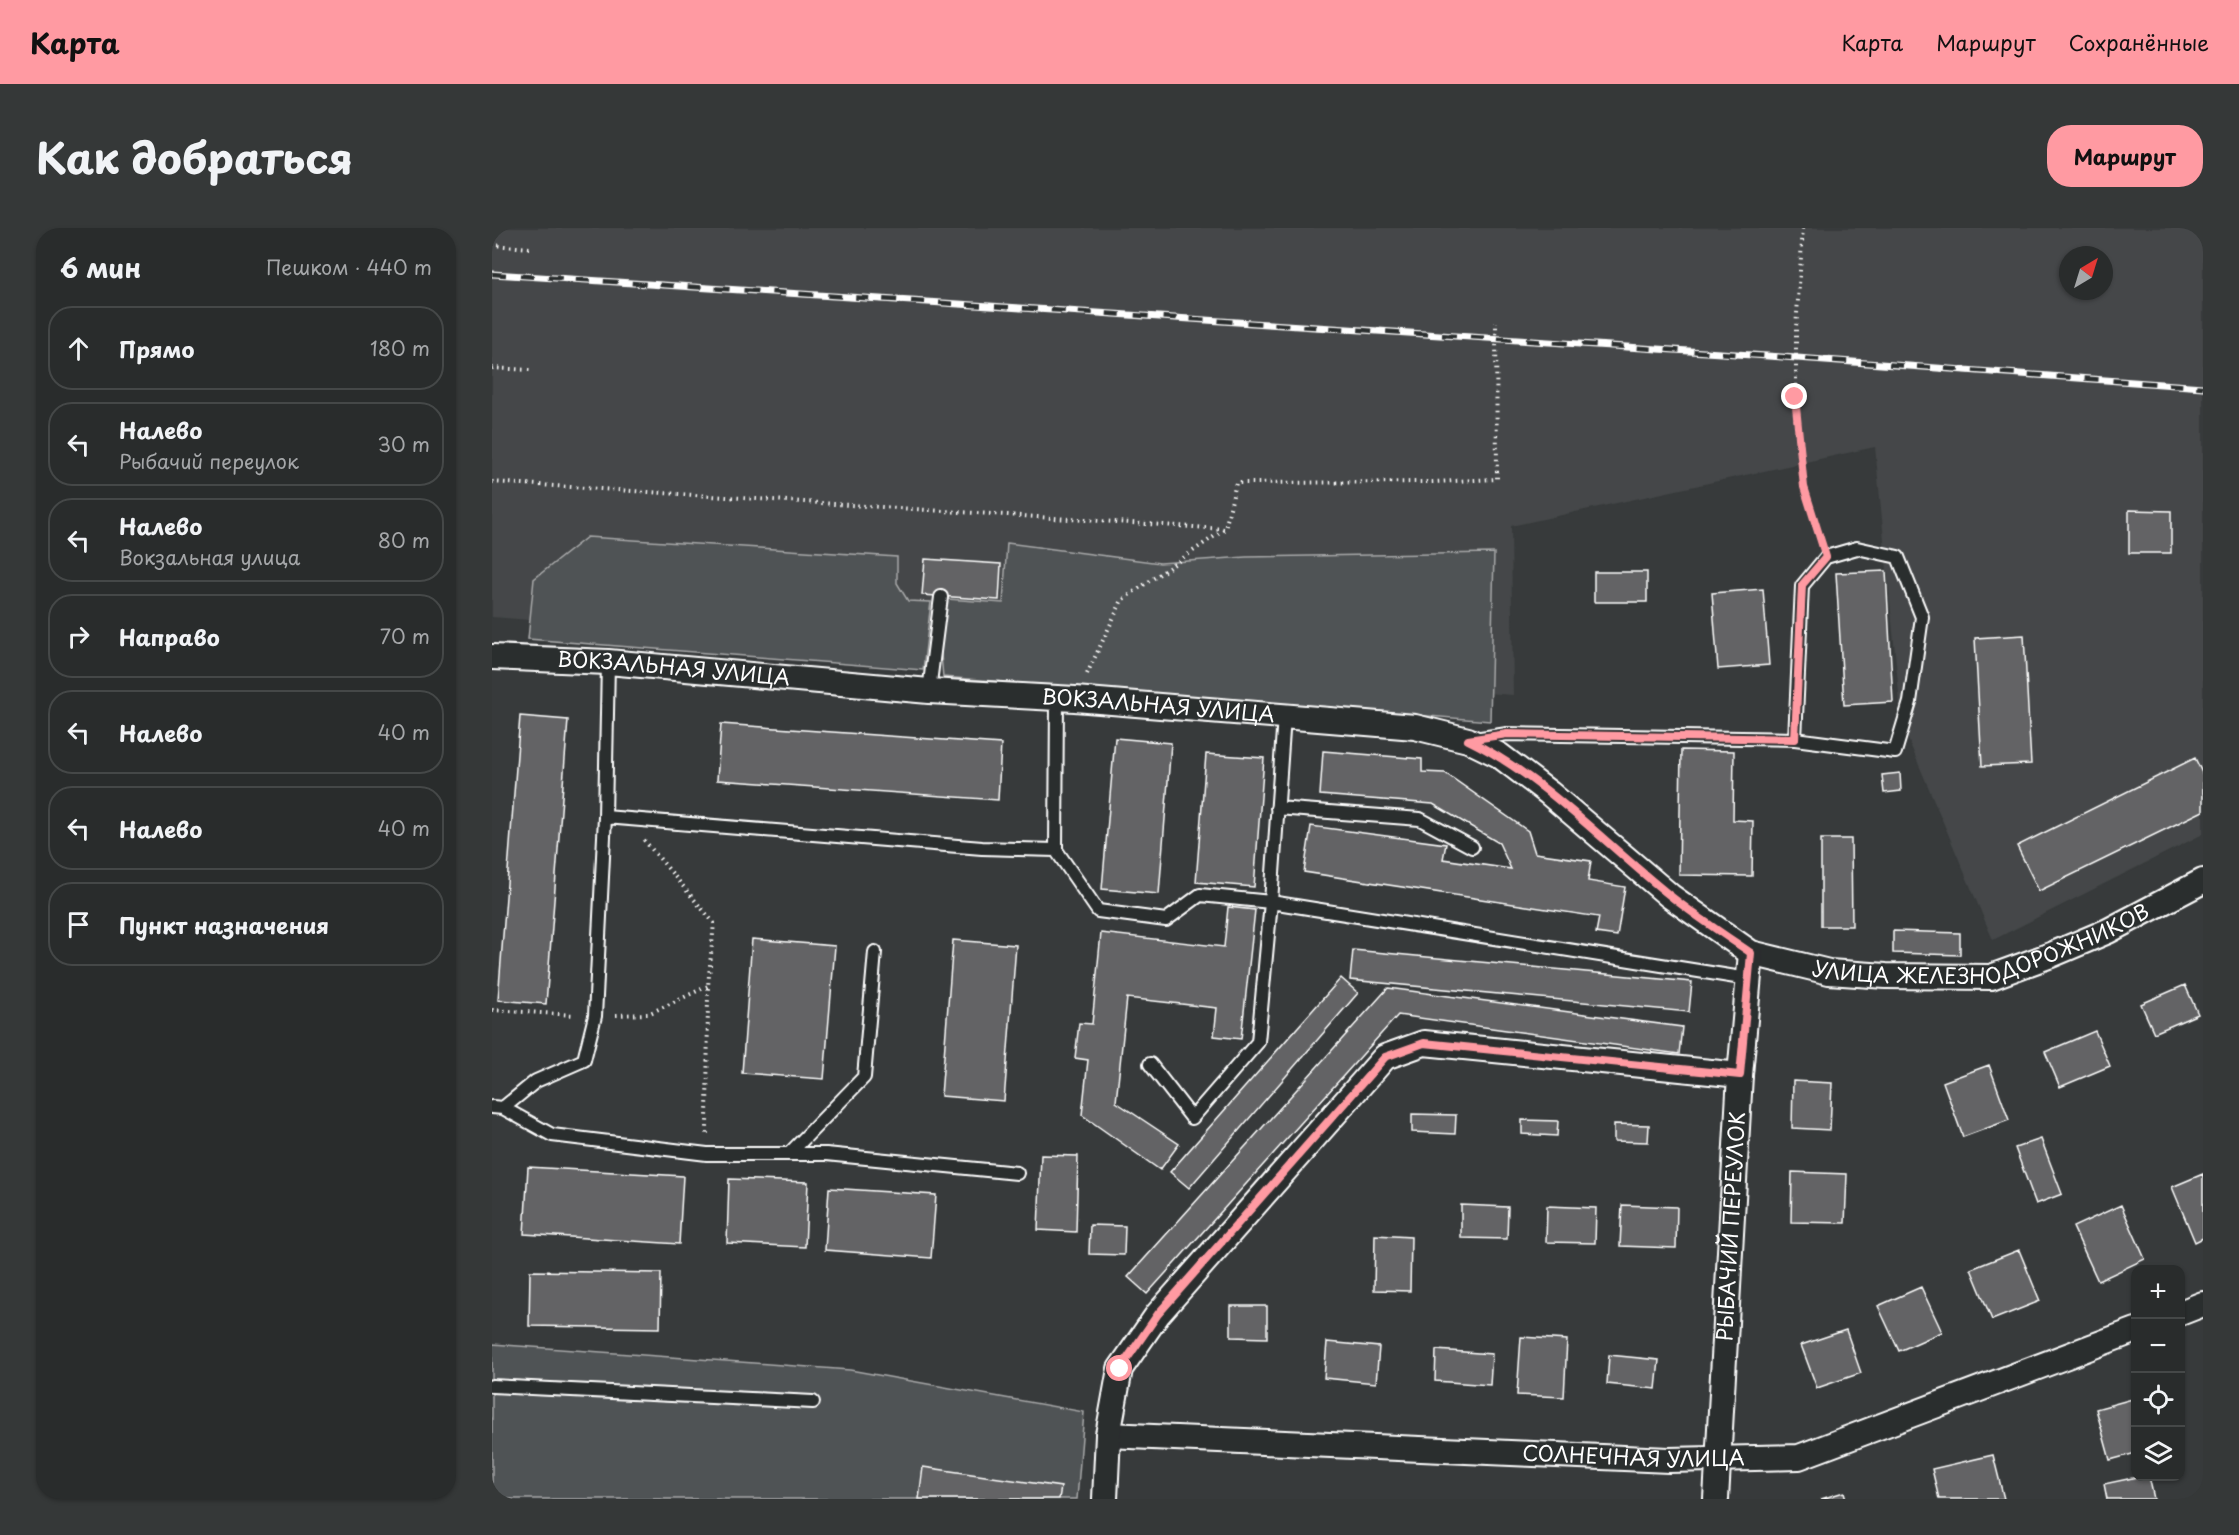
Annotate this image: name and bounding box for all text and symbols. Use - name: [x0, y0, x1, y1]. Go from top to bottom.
- text: Карта: [30, 21, 120, 64]
- text: Карта: [1842, 26, 1903, 58]
- text: Маршрут: [1936, 26, 2036, 58]
- text: Сохранённые: [2069, 26, 2209, 58]
- text: Как добраться: [36, 125, 353, 188]
- button: Маршрут: [2047, 125, 2203, 187]
- north arrow: [2059, 246, 2113, 300]
- text: 6 мин: [60, 248, 141, 287]
- text: Пешком · 440 m: [266, 252, 432, 282]
- icon: ahead: [62, 332, 95, 365]
- text: Прямо: [119, 332, 194, 365]
- text: 180 m: [370, 333, 430, 363]
- route end: [1781, 383, 1807, 409]
- text: Налево: [119, 413, 202, 446]
- icon: left: [62, 428, 95, 461]
- text: 30 m: [377, 429, 430, 459]
- text: Рыбачий переулок: [119, 446, 299, 476]
- text: Налево: [119, 509, 202, 542]
- icon: left: [62, 524, 95, 557]
- text: 80 m: [378, 525, 430, 555]
- text: Вокзальная улица: [119, 542, 300, 572]
- icon: right: [62, 620, 95, 653]
- text: Направо: [119, 620, 220, 653]
- text: 70 m: [380, 621, 430, 651]
- street label: ВОКЗАЛЬНАЯ УЛИЦА: [557, 642, 792, 692]
- street label: ВОКЗАЛЬНАЯ УЛИЦА: [1041, 679, 1276, 729]
- icon: left: [62, 716, 95, 749]
- text: Налево: [119, 716, 202, 749]
- text: 40 m: [378, 717, 430, 747]
- icon: left: [62, 812, 95, 845]
- text: Налево: [119, 812, 202, 845]
- text: 40 m: [378, 813, 430, 843]
- street label: УЛИЦА ЖЕЛЕЗНОДОРОЖНИКОВ: [1810, 894, 2154, 992]
- icon: arrive: [62, 908, 95, 941]
- text: Пункт назначения: [119, 908, 329, 941]
- street label: РЫБАЧИЙ ПЕРЕУЛОК: [1707, 1111, 1752, 1342]
- map controls: [2131, 1265, 2185, 1481]
- button: +: [2131, 1265, 2185, 1319]
- button: −: [2131, 1319, 2185, 1373]
- route start: [1106, 1355, 1132, 1381]
- button: locate: [2131, 1373, 2185, 1427]
- button: layers: [2131, 1427, 2185, 1481]
- street label: СОЛНЕЧНАЯ УЛИЦА: [1522, 1435, 1745, 1474]

